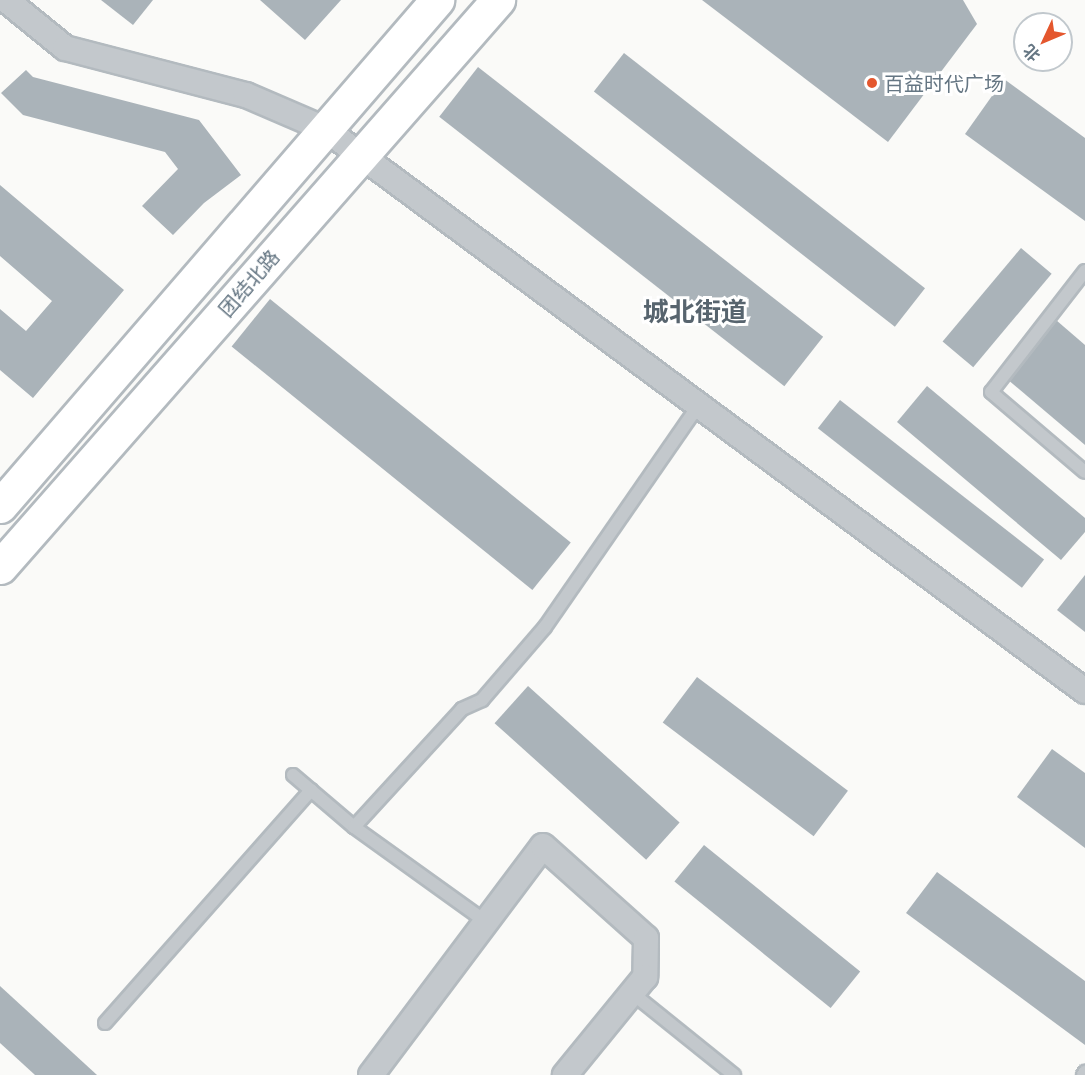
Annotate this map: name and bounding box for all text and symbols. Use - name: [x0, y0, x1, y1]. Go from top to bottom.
- north arrow: [1013, 12, 1073, 72]
- text: 北: [1019, 41, 1044, 66]
- place label: 百益时代广场: [884, 71, 1004, 95]
- marker: 百益时代广场: [865, 76, 879, 90]
- street label: 团结北路: [214, 245, 284, 321]
- district label: 城北街道: [643, 295, 747, 327]

